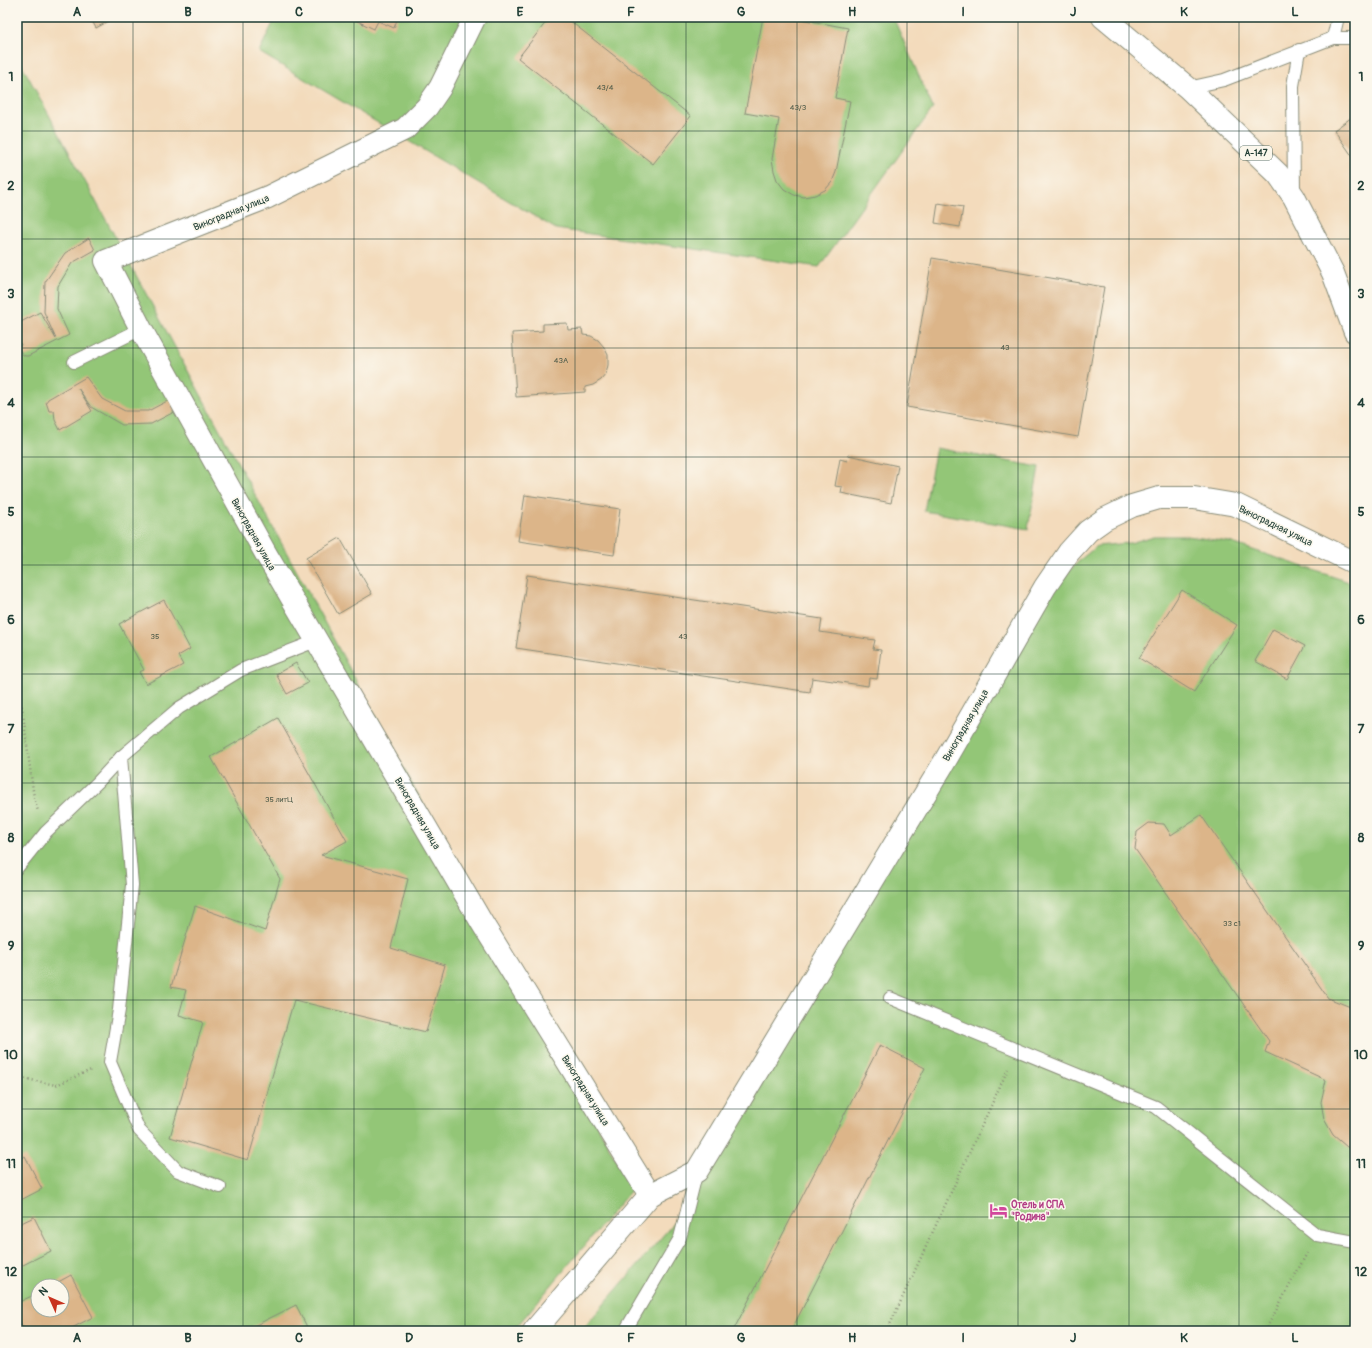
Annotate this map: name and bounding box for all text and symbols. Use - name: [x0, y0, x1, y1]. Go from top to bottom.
- text: A: [73, 4, 82, 20]
- text: B: [184, 4, 192, 20]
- text: C: [295, 4, 303, 20]
- text: D: [405, 4, 413, 20]
- text: E: [517, 4, 524, 20]
- text: F: [627, 4, 635, 20]
- text: G: [737, 4, 746, 20]
- text: H: [848, 4, 856, 20]
- text: I: [961, 4, 965, 20]
- text: J: [1070, 4, 1076, 20]
- text: K: [1180, 4, 1188, 20]
- text: L: [1291, 4, 1299, 20]
- text: 1: [8, 69, 14, 85]
- text: 1: [1358, 69, 1364, 85]
- house number: 43/4: [597, 83, 614, 92]
- house number: 43/3: [790, 103, 807, 112]
- road number: А-147: [1240, 146, 1272, 160]
- text: 2: [7, 178, 15, 194]
- text: 2: [1357, 178, 1365, 194]
- street label: Виноградная улица: [192, 192, 271, 234]
- text: 3: [7, 286, 15, 302]
- text: 3: [1357, 286, 1365, 302]
- house number: 43: [1000, 343, 1010, 352]
- house number: 43А: [554, 356, 568, 365]
- text: 4: [7, 395, 15, 411]
- text: 4: [1357, 395, 1365, 411]
- street label: Виноградная улица: [228, 496, 278, 573]
- street label: Виноградная улица: [1237, 503, 1315, 549]
- text: 5: [7, 504, 15, 520]
- text: 5: [1357, 504, 1365, 520]
- text: 6: [7, 612, 15, 628]
- text: 6: [1357, 612, 1365, 628]
- house number: 35: [151, 632, 159, 641]
- house number: 43: [678, 632, 688, 641]
- street label: Виноградная улица: [941, 687, 991, 763]
- text: 7: [8, 721, 15, 737]
- text: 7: [1358, 721, 1365, 737]
- street label: Виноградная улица: [392, 776, 443, 852]
- house number: 35 литЦ: [265, 795, 293, 804]
- text: 8: [8, 830, 15, 846]
- text: 8: [1358, 830, 1365, 846]
- house number: 33 с1: [1223, 919, 1241, 928]
- text: 9: [8, 938, 15, 954]
- text: 9: [1358, 938, 1365, 954]
- text: 10: [4, 1047, 18, 1063]
- text: 10: [1354, 1047, 1368, 1063]
- street label: Виноградная улица: [559, 1053, 612, 1128]
- text: 11: [6, 1156, 16, 1172]
- text: 11: [1356, 1156, 1366, 1172]
- place label: Отель и СПА "Родина": [1011, 1199, 1065, 1223]
- hotel icon: Отель и СПА "Родина": [988, 1200, 1008, 1220]
- text: 12: [5, 1264, 17, 1280]
- text: 12: [1355, 1264, 1367, 1280]
- north arrow: [30, 1278, 70, 1318]
- text: N: [36, 1284, 51, 1299]
- text: A: [73, 1330, 82, 1346]
- text: B: [184, 1330, 192, 1346]
- text: C: [295, 1330, 303, 1346]
- text: D: [405, 1330, 413, 1346]
- text: E: [517, 1330, 524, 1346]
- text: F: [627, 1330, 635, 1346]
- text: G: [737, 1330, 746, 1346]
- text: H: [848, 1330, 856, 1346]
- text: I: [961, 1330, 965, 1346]
- text: J: [1070, 1330, 1076, 1346]
- text: K: [1180, 1330, 1188, 1346]
- text: L: [1291, 1330, 1299, 1346]

